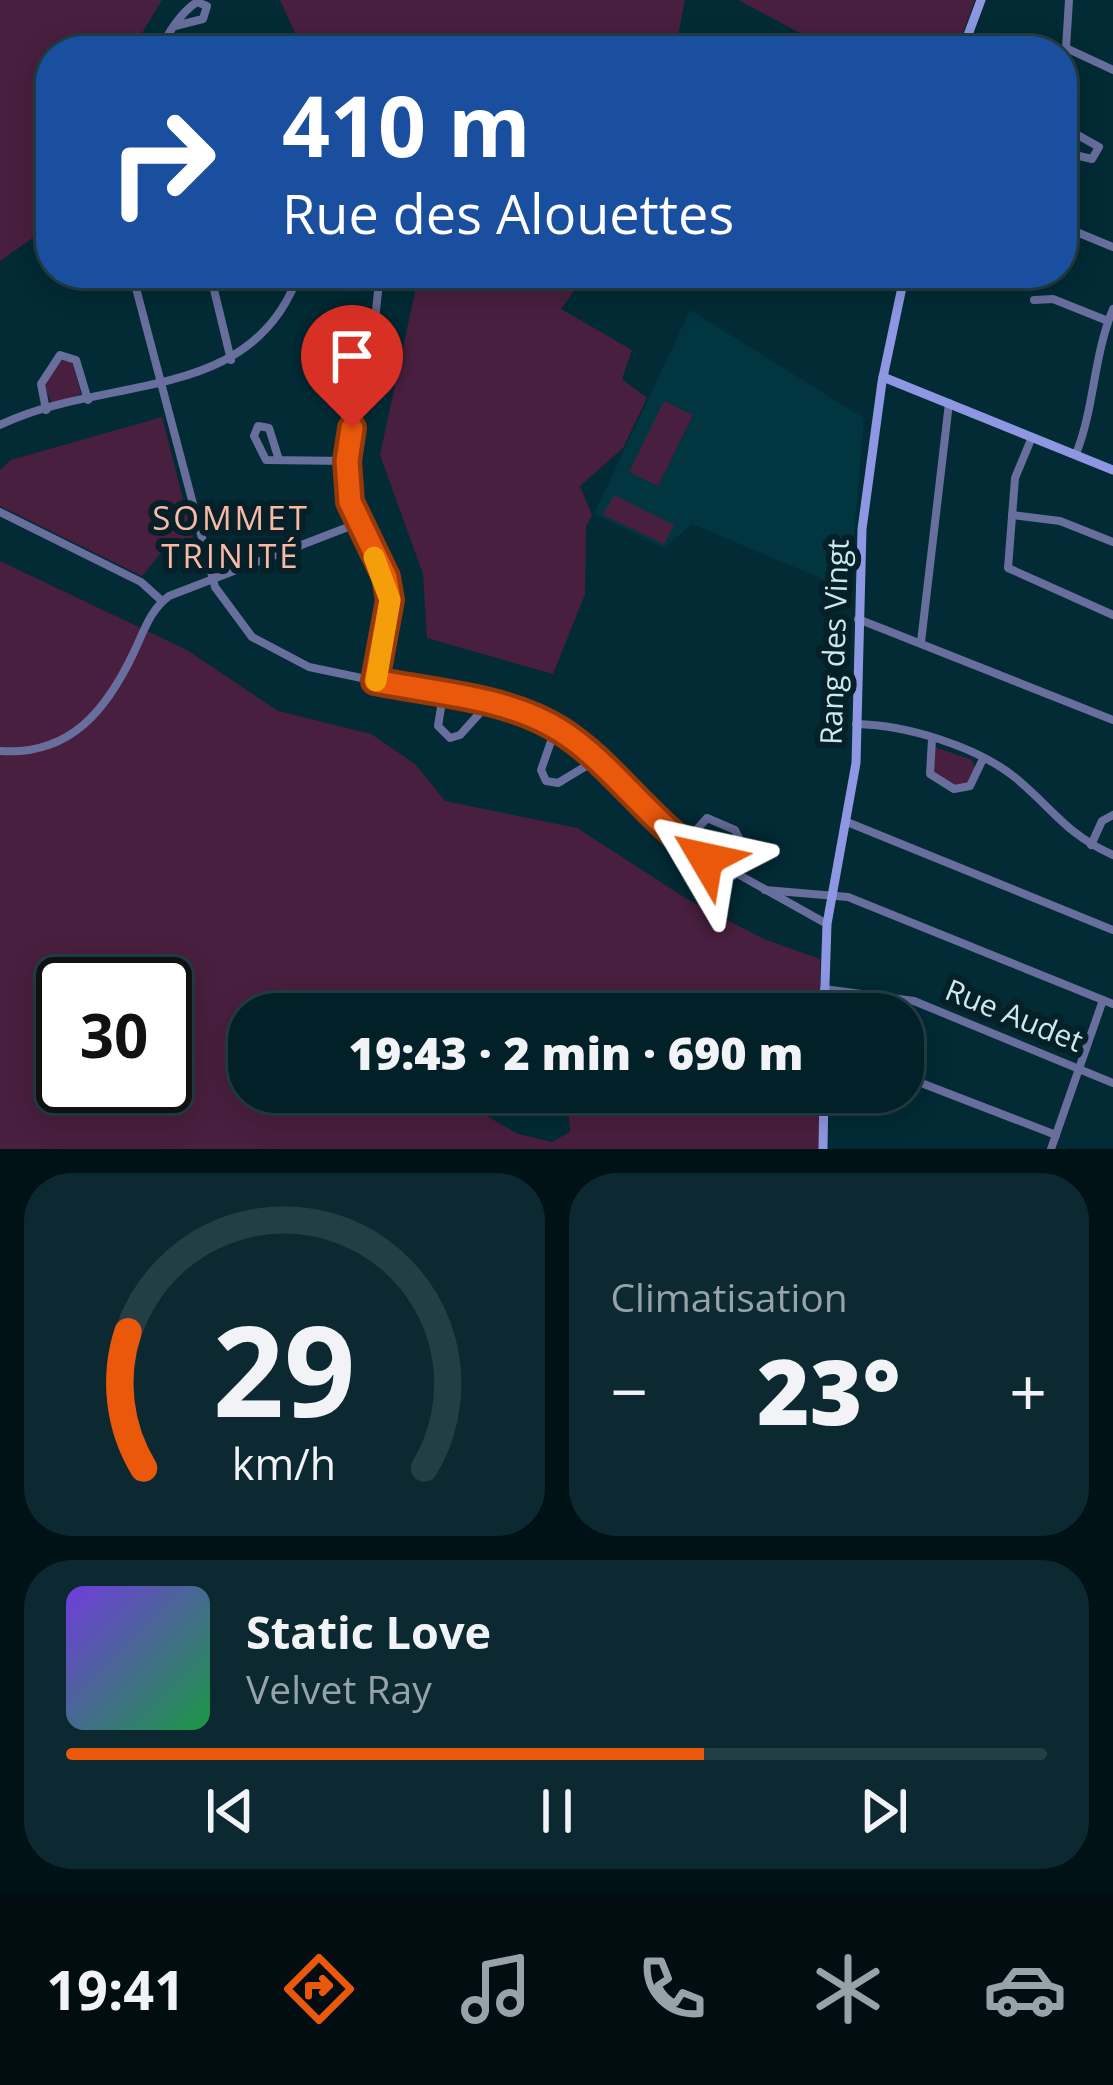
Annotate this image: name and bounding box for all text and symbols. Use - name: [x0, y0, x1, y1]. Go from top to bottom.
- text: 410 m: [282, 67, 530, 182]
- icon: right: [84, 84, 240, 240]
- text: Rue des Alouettes: [282, 176, 734, 250]
- pin: [301, 305, 403, 428]
- icon: arrive: [319, 323, 385, 389]
- district label: SOMMET TRINITÉ: [152, 495, 310, 578]
- street label: Rang des Vingt: [809, 538, 858, 745]
- position arrow: [643, 796, 769, 922]
- speed limit sign: 30: [36, 957, 192, 1113]
- street label: Rue Audet: [940, 968, 1089, 1061]
- text: 19:43 · 2 min · 690 m: [349, 1022, 803, 1083]
- text: Climatisation: [611, 1270, 848, 1323]
- text: 29: [213, 1284, 356, 1454]
- text: 23°: [757, 1329, 900, 1451]
- text: −: [611, 1345, 648, 1435]
- text: +: [1009, 1345, 1047, 1435]
- text: km/h: [232, 1433, 336, 1492]
- text: Static Love: [246, 1601, 491, 1662]
- text: Velvet Ray: [246, 1662, 432, 1715]
- icon: previous: [197, 1778, 263, 1844]
- icon: pause: [524, 1778, 590, 1844]
- icon: next: [851, 1778, 917, 1844]
- icon: directions: [277, 1947, 361, 2031]
- icon: music: [454, 1947, 538, 2031]
- icon: phone: [630, 1947, 714, 2031]
- icon: climate: [806, 1947, 890, 2031]
- icon: car: [983, 1947, 1067, 2031]
- text: 19:41: [46, 1952, 185, 2026]

